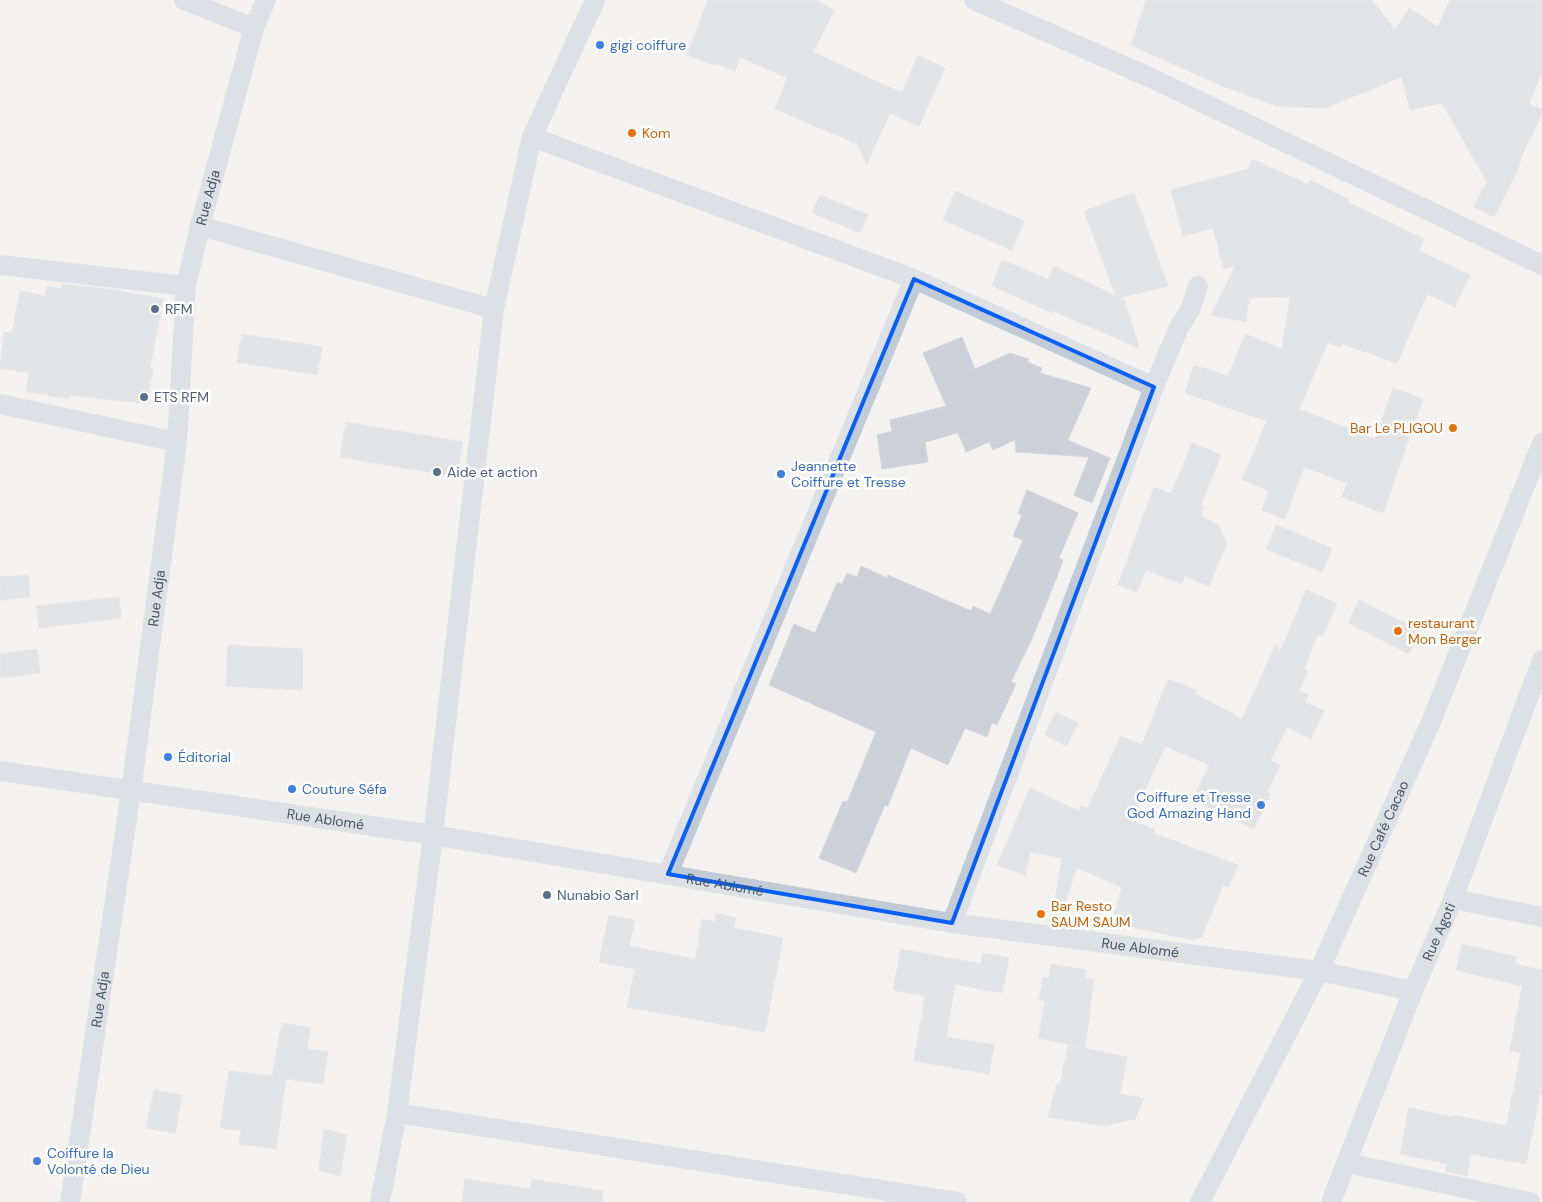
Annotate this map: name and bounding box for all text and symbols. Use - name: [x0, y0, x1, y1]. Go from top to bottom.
- place label: gigi coiffure: [610, 36, 686, 54]
- marker: gigi coiffure: [594, 39, 606, 51]
- place label: Kom: [642, 124, 671, 142]
- marker: Kom: [626, 127, 638, 139]
- street label: Rue Adja: [192, 168, 224, 227]
- place label: RFM: [165, 300, 193, 318]
- marker: RFM: [149, 303, 161, 315]
- place label: ETS RFM: [154, 388, 209, 406]
- marker: ETS RFM: [138, 391, 150, 403]
- place label: Bar Le PLIGOU: [1350, 419, 1443, 437]
- marker: Bar Le PLIGOU: [1447, 422, 1459, 434]
- place label: Jeannette Coiffure et Tresse: [791, 457, 906, 491]
- place label: Aide et action: [447, 463, 538, 481]
- marker: Aide et action: [431, 466, 443, 478]
- marker: Jeannette Coiffure et Tresse: [775, 468, 787, 480]
- street label: Rue Adja: [144, 569, 169, 627]
- place label: restaurant Mon Berger: [1408, 614, 1482, 648]
- marker: restaurant Mon Berger: [1392, 625, 1404, 637]
- place label: Éditorial: [178, 748, 231, 766]
- marker: Éditorial: [162, 751, 174, 763]
- street label: Rue Café Cacao: [1354, 778, 1412, 879]
- place label: Couture Séfa: [302, 780, 387, 798]
- marker: Couture Séfa: [286, 783, 298, 795]
- place label: Coiffure et Tresse God Amazing Hand: [1127, 788, 1251, 822]
- marker: Coiffure et Tresse God Amazing Hand: [1255, 799, 1267, 811]
- street label: Rue Ablomé: [286, 805, 365, 834]
- street label: Rue Ablomé: [685, 869, 765, 900]
- place label: Nunabio Sarl: [557, 886, 639, 904]
- marker: Nunabio Sarl: [541, 889, 553, 901]
- place label: Bar Resto SAUM SAUM: [1051, 897, 1131, 931]
- street label: Rue Agoti: [1418, 900, 1459, 964]
- marker: Bar Resto SAUM SAUM: [1035, 908, 1047, 920]
- street label: Rue Ablomé: [1100, 934, 1180, 962]
- street label: Rue Adja: [87, 970, 113, 1029]
- place label: Coiffure la Volonté de Dieu: [47, 1144, 150, 1178]
- marker: Coiffure la Volonté de Dieu: [31, 1155, 43, 1167]

